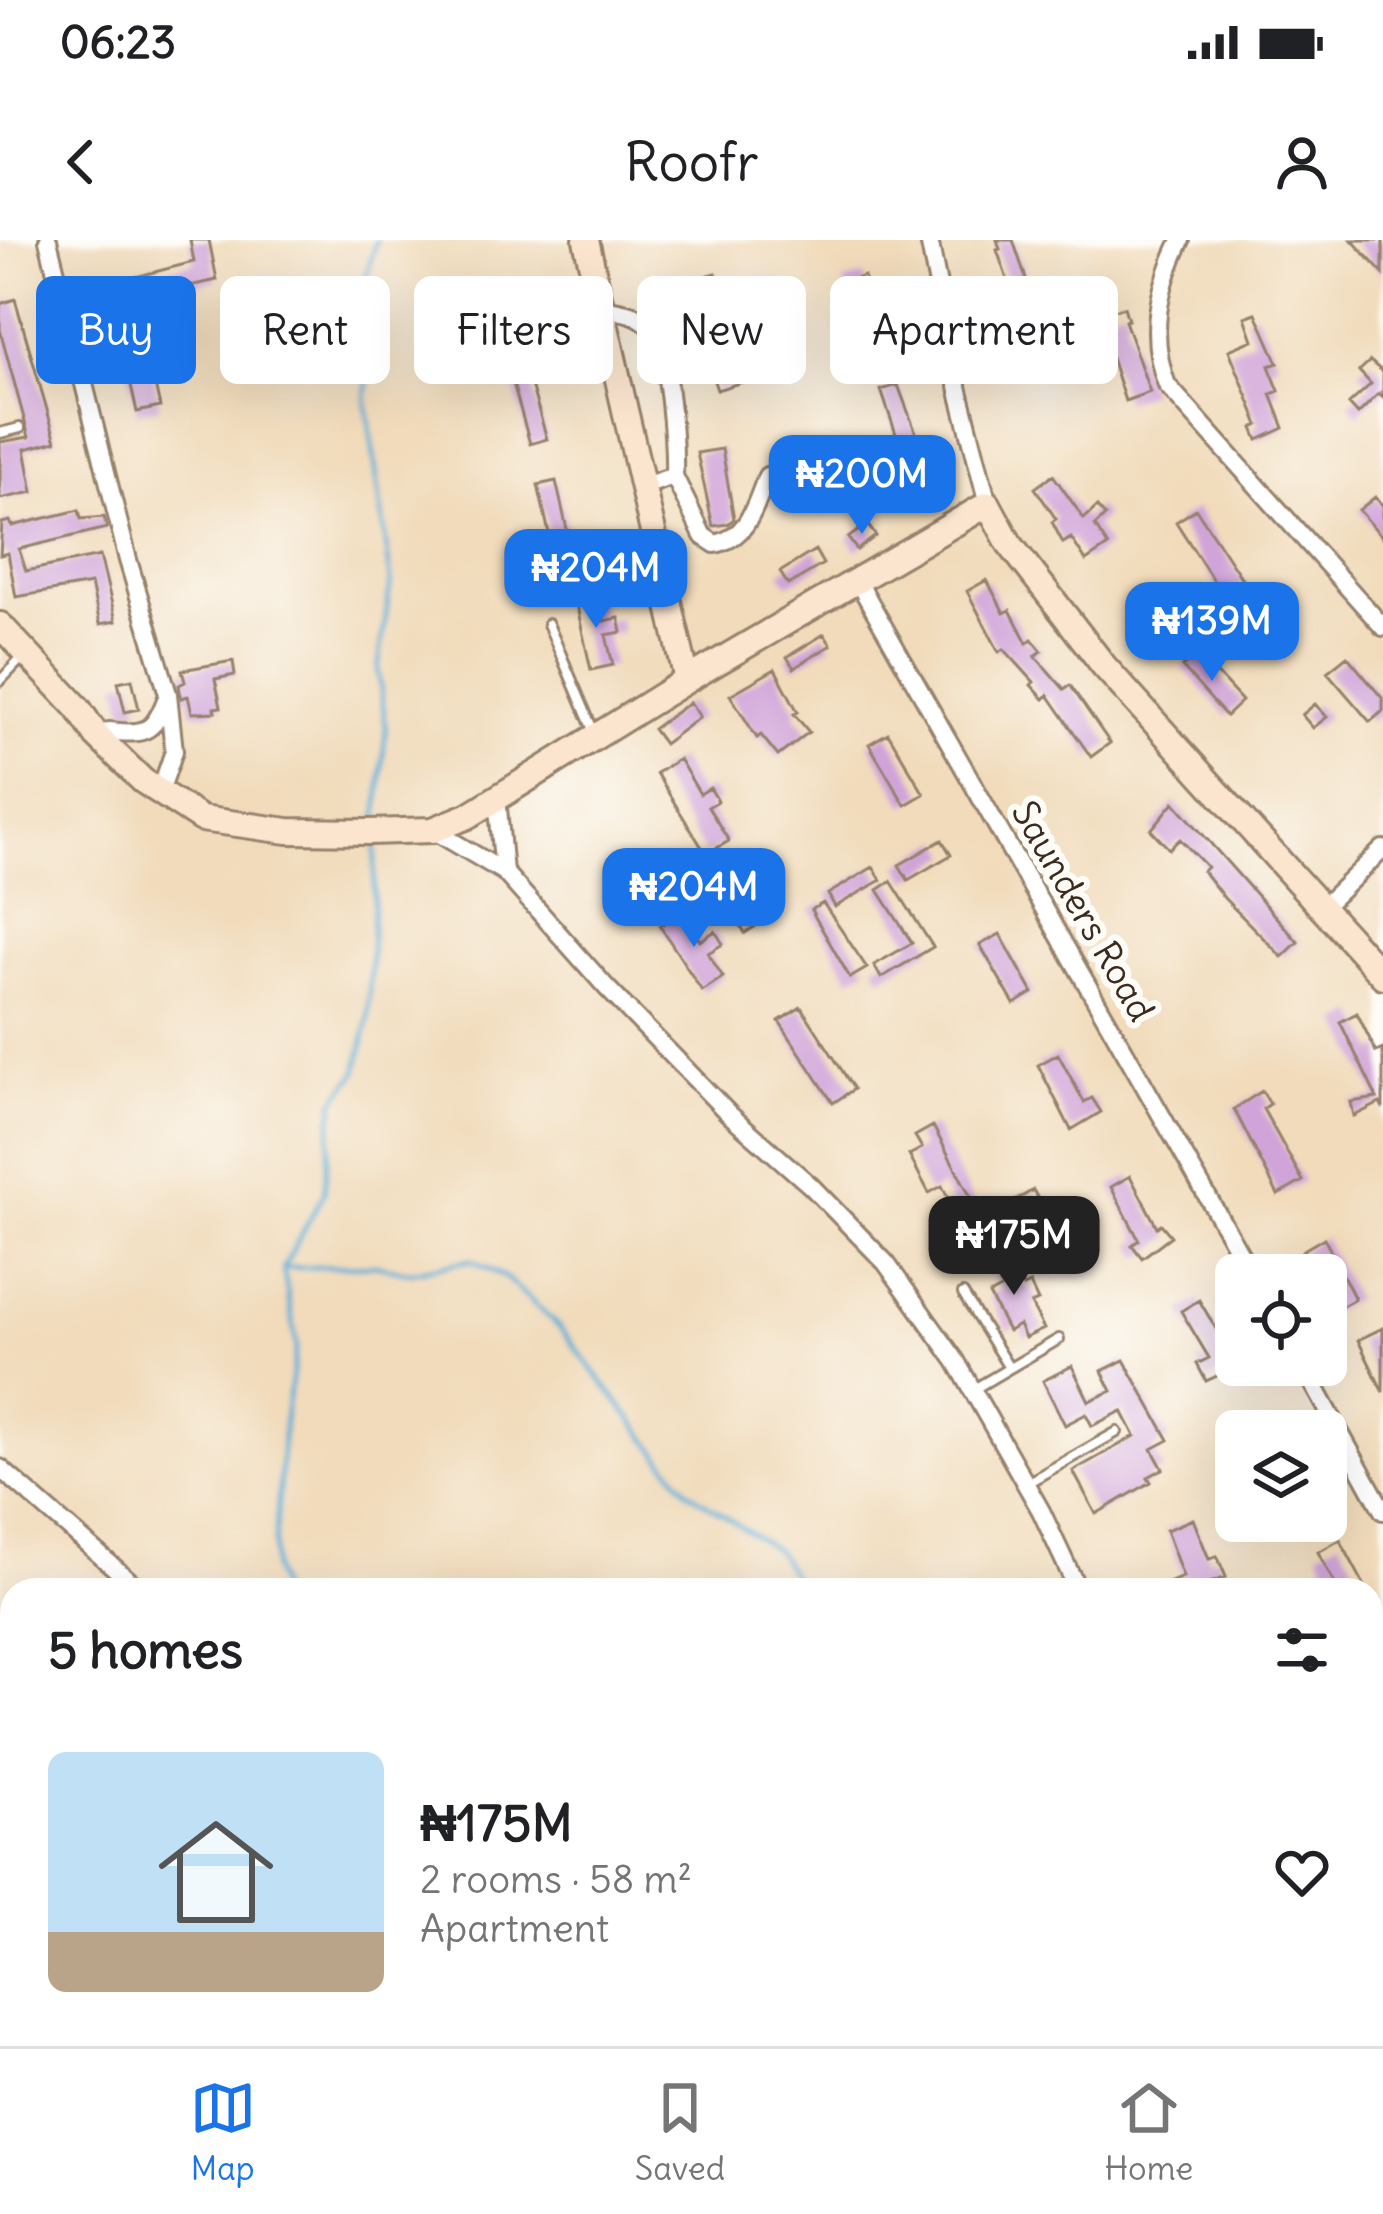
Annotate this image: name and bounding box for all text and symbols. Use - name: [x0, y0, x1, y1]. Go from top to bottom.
- text: 06:23: [60, 14, 176, 70]
- text: Roofr: [625, 128, 758, 196]
- icon: back: [48, 129, 114, 195]
- icon: person: [1269, 129, 1335, 195]
- chip: Buy: [36, 276, 196, 384]
- chip: Rent: [220, 276, 390, 384]
- chip: Filters: [414, 276, 613, 384]
- chip: New: [637, 276, 806, 384]
- chip: Apartment: [830, 276, 1118, 384]
- pin: ₦200M: [778, 435, 946, 537]
- text: ₦200M: [796, 449, 928, 498]
- pin: ₦204M: [512, 529, 680, 631]
- text: ₦204M: [531, 543, 661, 592]
- pin: ₦139M: [1128, 582, 1296, 684]
- text: ₦139M: [1152, 596, 1272, 645]
- street label: Saunders Road: [1002, 793, 1164, 1029]
- pin: ₦204M: [610, 848, 778, 950]
- text: ₦204M: [629, 862, 759, 911]
- pin: ₦175M: [930, 1196, 1098, 1298]
- text: ₦175M: [956, 1210, 1072, 1259]
- map controls: [1215, 1254, 1347, 1542]
- button: locate: [1215, 1254, 1347, 1386]
- button: layers: [1215, 1410, 1347, 1542]
- icon: filters: [1269, 1617, 1335, 1683]
- text: 5 homes: [48, 1618, 243, 1682]
- text: ₦175M: [420, 1791, 573, 1855]
- icon: home: [144, 1800, 288, 1944]
- icon: heart: [1269, 1839, 1335, 1905]
- text: 2 rooms · 58 m²: [420, 1855, 692, 1904]
- text: Apartment: [420, 1904, 609, 1953]
- tab: Map: [190, 2075, 256, 2189]
- tab: Saved: [635, 2075, 725, 2189]
- tab: Home: [1104, 2075, 1193, 2189]

